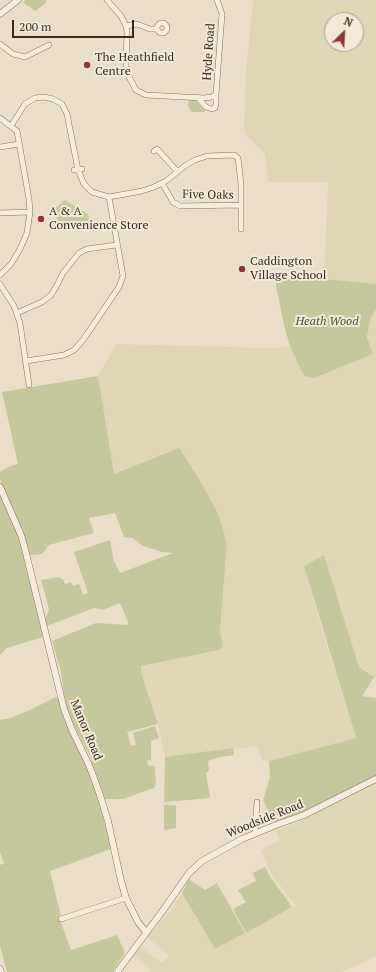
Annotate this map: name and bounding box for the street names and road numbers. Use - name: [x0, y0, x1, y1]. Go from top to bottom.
- street label: Hyde Road: [200, 23, 218, 81]
- street label: Five Oaks: [182, 187, 234, 203]
- street label: Manor Road: [67, 697, 105, 763]
- street label: Woodside Road: [224, 797, 306, 841]

